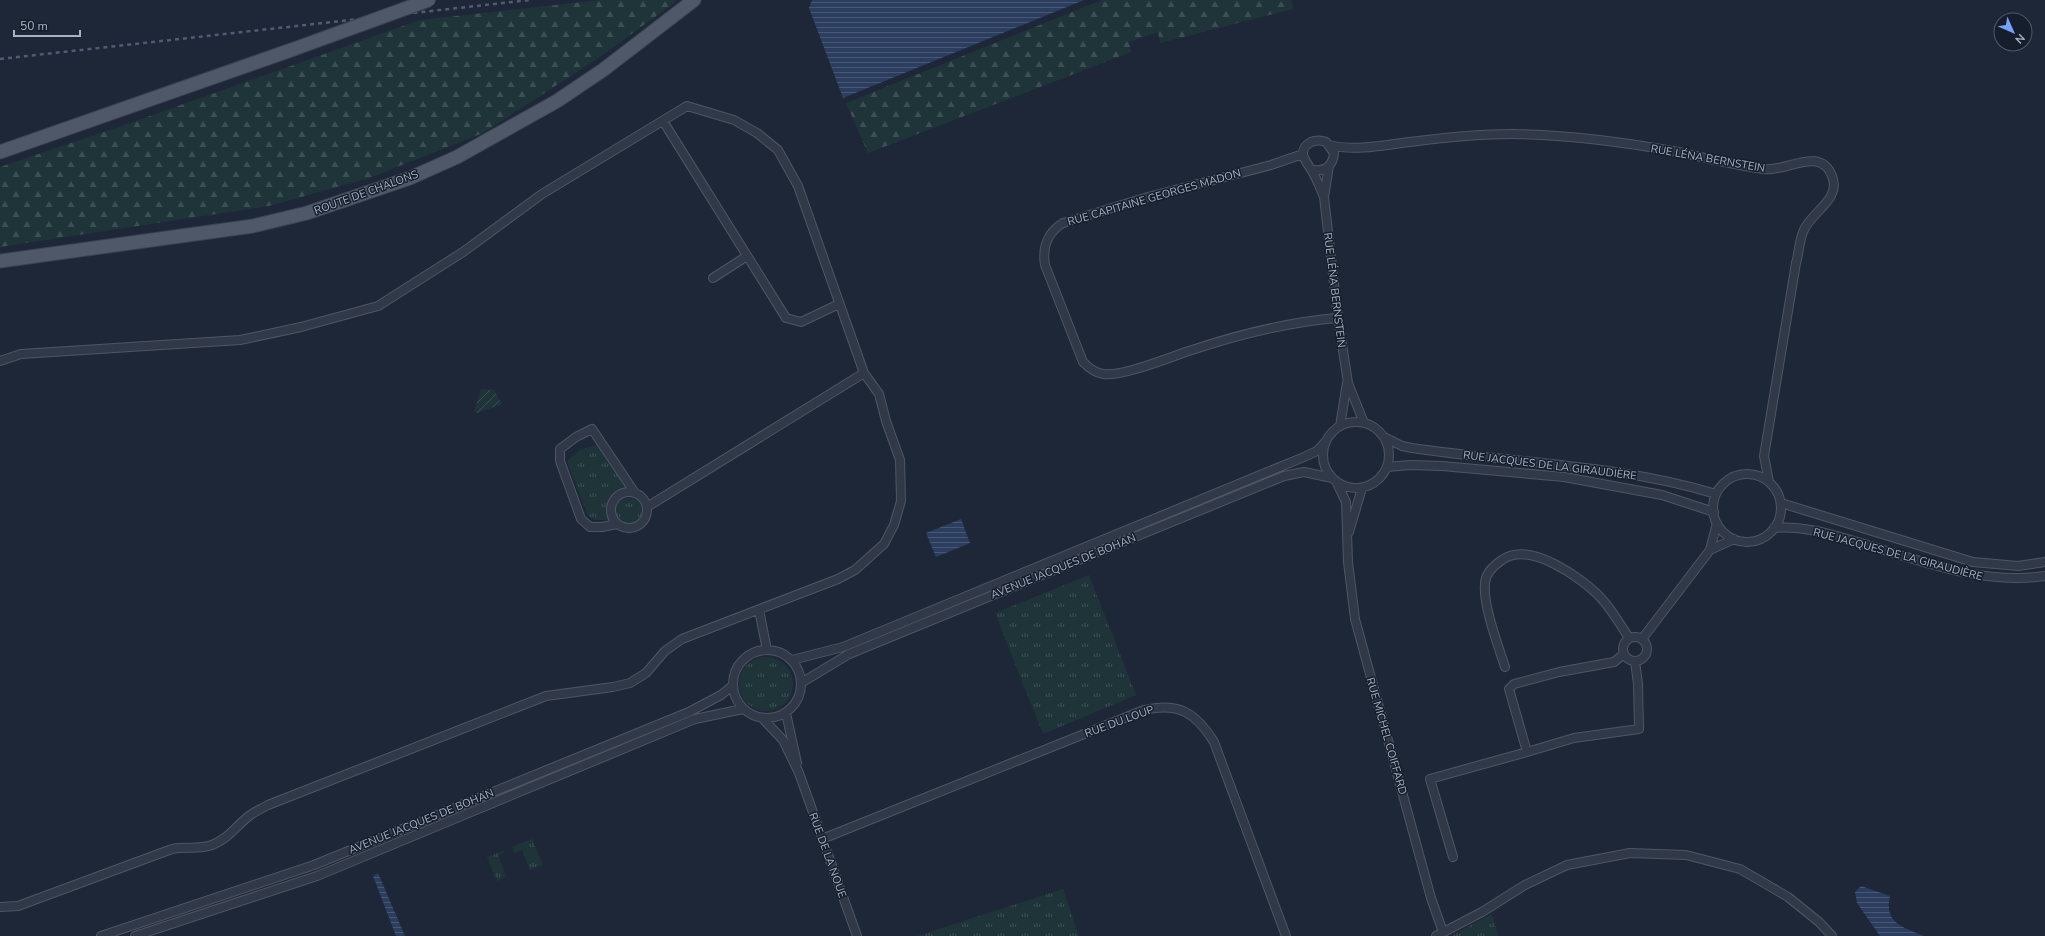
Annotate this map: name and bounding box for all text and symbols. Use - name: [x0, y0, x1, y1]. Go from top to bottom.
- scale bar: [14, 12, 80, 38]
- north arrow: [1993, 12, 2033, 52]
- text: 50 m: [20, 18, 48, 34]
- text: N: [2012, 31, 2028, 47]
- street label: RUE LÉNA BERNSTEIN: [1650, 140, 1766, 176]
- street label: RUE CAPITAINE GEORGES MADON: [1066, 165, 1243, 229]
- street label: ROUTE DE CHALONS: [312, 167, 421, 218]
- street label: RUE LÉNA BERNSTEIN: [1320, 231, 1350, 349]
- street label: RUE JACQUES DE LA GIRAUDIÈRE: [1462, 446, 1638, 484]
- street label: RUE JACQUES DE LA GIRAUDIÈRE: [1812, 524, 1984, 584]
- street label: AVENUE JACQUES DE BOHAN: [988, 530, 1138, 603]
- street label: RUE MICHEL COIFFARD: [1363, 676, 1410, 796]
- street label: RUE DU LOUP: [1082, 702, 1156, 741]
- street label: AVENUE JACQUES DE BOHAN: [346, 785, 496, 858]
- street label: RUE DE LA NOUE: [805, 811, 850, 900]

